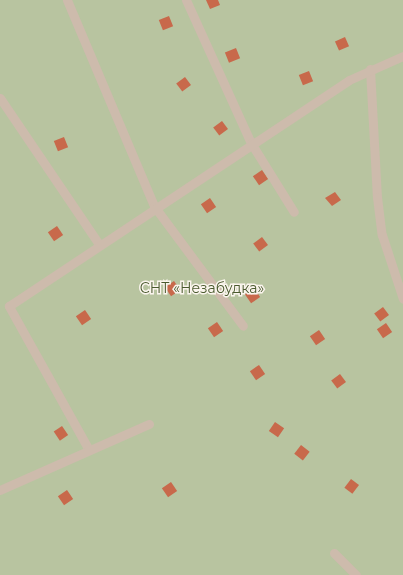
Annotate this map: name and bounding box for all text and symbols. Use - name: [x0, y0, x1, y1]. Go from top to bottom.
- park label: СНТ «Незабудка»: [140, 280, 264, 296]

